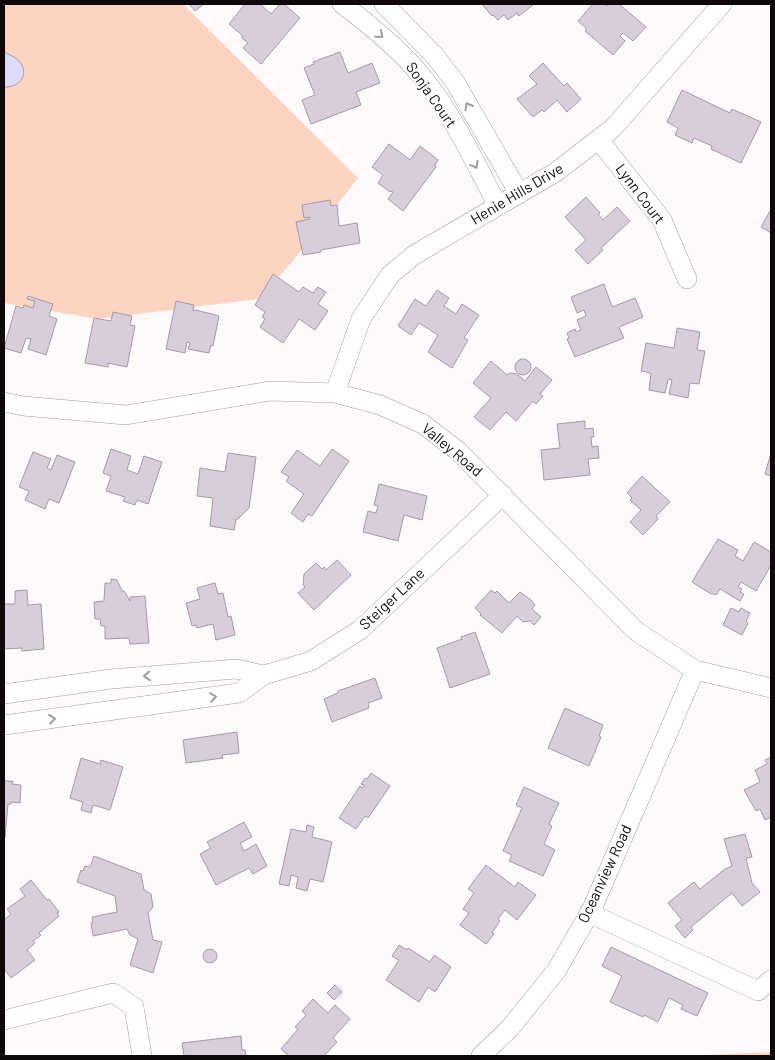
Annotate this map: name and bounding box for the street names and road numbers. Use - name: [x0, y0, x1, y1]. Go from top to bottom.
- street label: Sonja Court: [403, 58, 461, 131]
- street label: Henie Hills Drive: [467, 158, 566, 228]
- street label: Lynn Court: [612, 160, 669, 227]
- street label: Valley Road: [419, 419, 487, 480]
- street label: Steiger Lane: [355, 564, 428, 633]
- street label: Oceanview Road: [573, 822, 635, 926]

